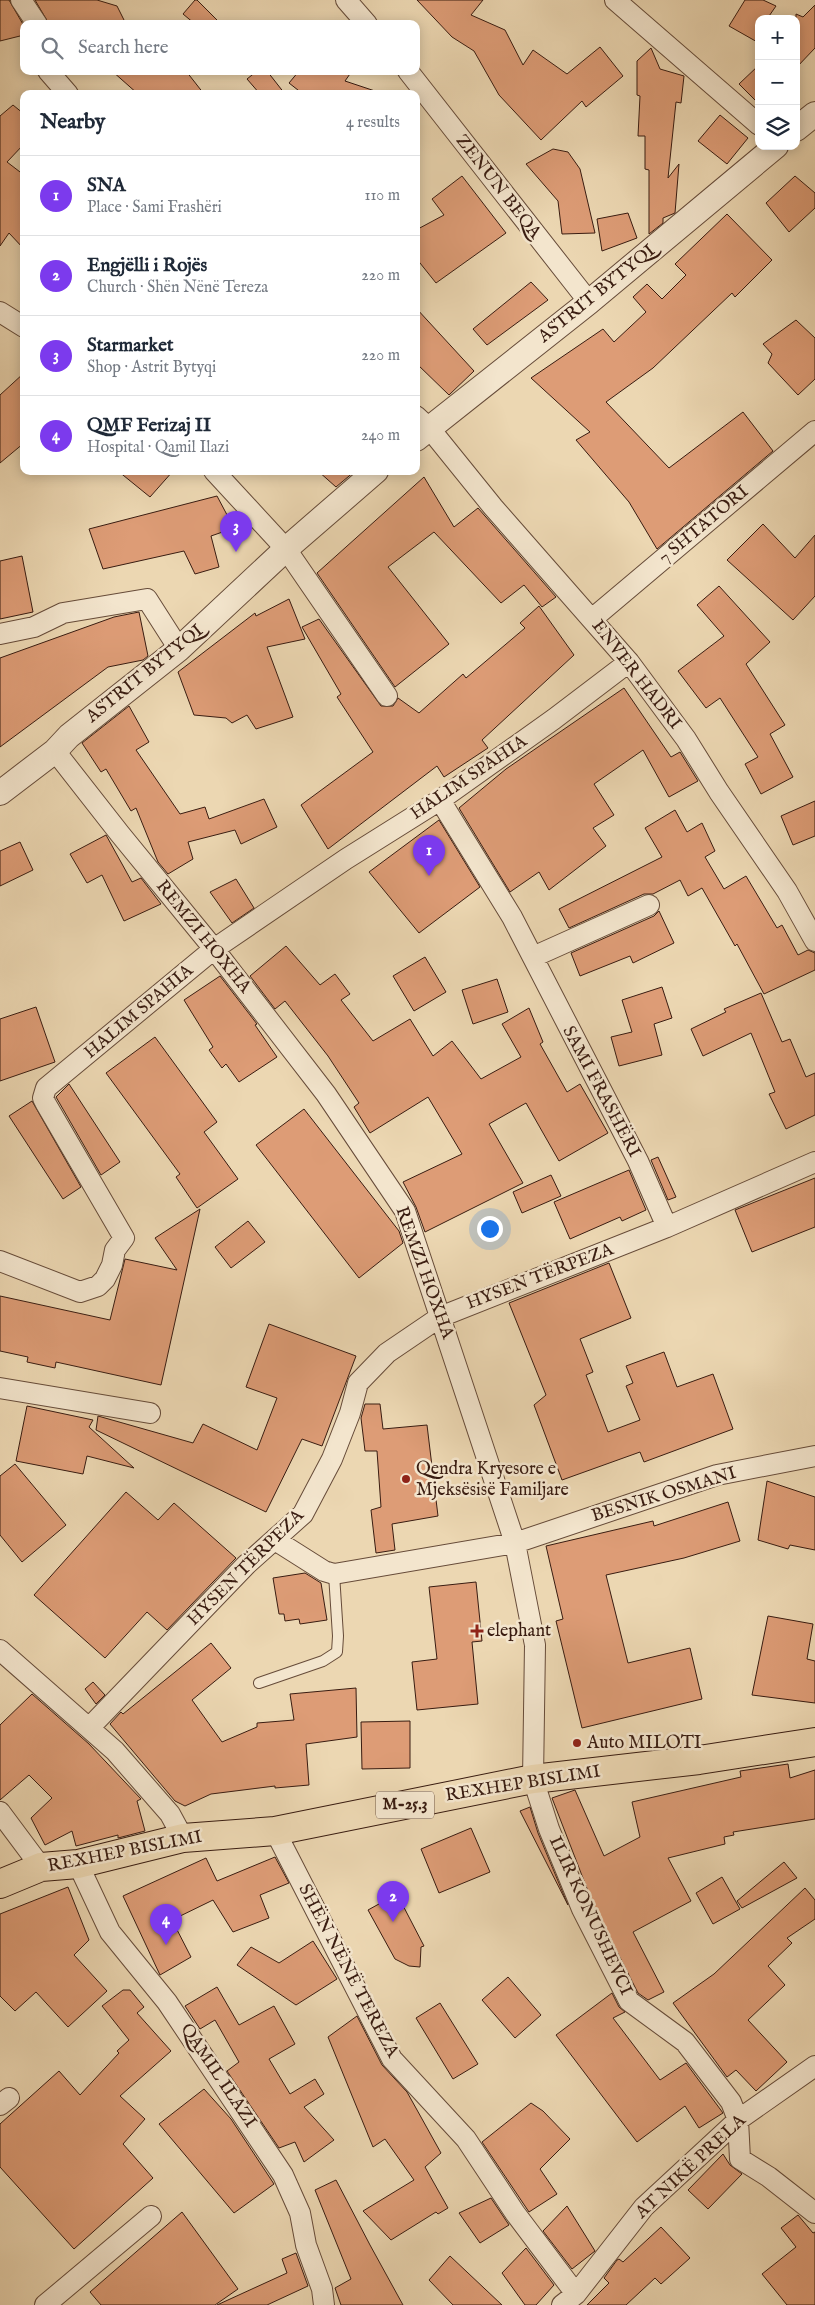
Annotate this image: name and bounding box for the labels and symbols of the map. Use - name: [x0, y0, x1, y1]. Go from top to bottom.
- street label: ZENUN BEQA: [450, 130, 547, 245]
- street label: ASTRIT BYTYQI: [533, 236, 665, 349]
- street label: 7 SHTATORI: [654, 481, 754, 569]
- pin: 3: [220, 511, 252, 552]
- street label: ASTRIT BYTYQI: [81, 616, 213, 729]
- street label: ENVER HADRI: [586, 616, 686, 735]
- street label: HALIM SPAHIA: [406, 730, 532, 825]
- pin: 1: [413, 835, 445, 876]
- street label: REMZI HOXHA: [150, 876, 256, 999]
- street label: HALIM SPAHIA: [80, 959, 199, 1064]
- street label: SAMI FRASHËRI: [557, 1022, 646, 1162]
- street label: REMZI HOXHA: [389, 1204, 459, 1343]
- your location: [477, 1216, 503, 1242]
- street label: HYSEN TËRPEZA: [463, 1237, 618, 1316]
- place label: Qendra Kryesore e Mjeksësisë Familjare: [416, 1458, 569, 1502]
- street label: BESNIK OSMANI: [589, 1462, 740, 1528]
- marker: Qendra Kryesore e Mjeksësisë Familjare: [400, 1473, 412, 1485]
- street label: HYSEN TËRPEZA: [182, 1504, 310, 1631]
- place label: elephant: [487, 1620, 551, 1643]
- marker: elephant: [471, 1625, 483, 1637]
- place label: Auto MILOTI: [586, 1732, 702, 1755]
- marker: Auto MILOTI: [571, 1737, 583, 1749]
- street label: REXHEP BISLIMI: [444, 1760, 603, 1808]
- road number: M-25.3: [376, 1792, 434, 1818]
- street label: REXHEP BISLIMI: [46, 1826, 204, 1878]
- street label: ILIR KONUSHEVCI: [543, 1833, 637, 2000]
- street label: SHËN NËNË TEREZA: [293, 1880, 405, 2062]
- pin: 2: [377, 1881, 409, 1922]
- pin: 4: [150, 1904, 182, 1945]
- street label: QAMIL ILAZI: [175, 2019, 261, 2133]
- street label: AT NIKË PRELA: [629, 2109, 752, 2225]

